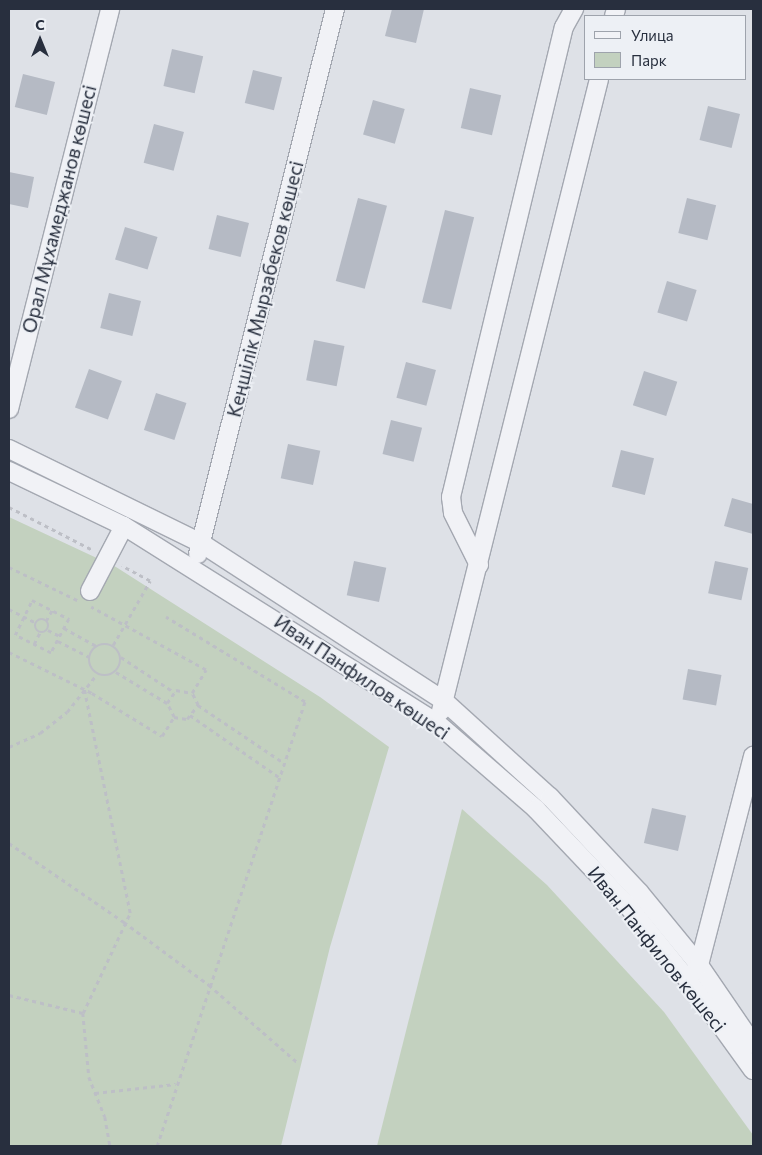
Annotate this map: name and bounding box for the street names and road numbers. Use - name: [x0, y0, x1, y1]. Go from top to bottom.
- street label: Орал Мұхамеджанов көшесі: [17, 83, 101, 335]
- street label: Кеңшілік Мырзабеков көшесі: [222, 159, 308, 419]
- street label: Иван Панфилов көшесі: [270, 610, 454, 744]
- street label: Иван Панфилов көшесі: [583, 862, 731, 1036]

